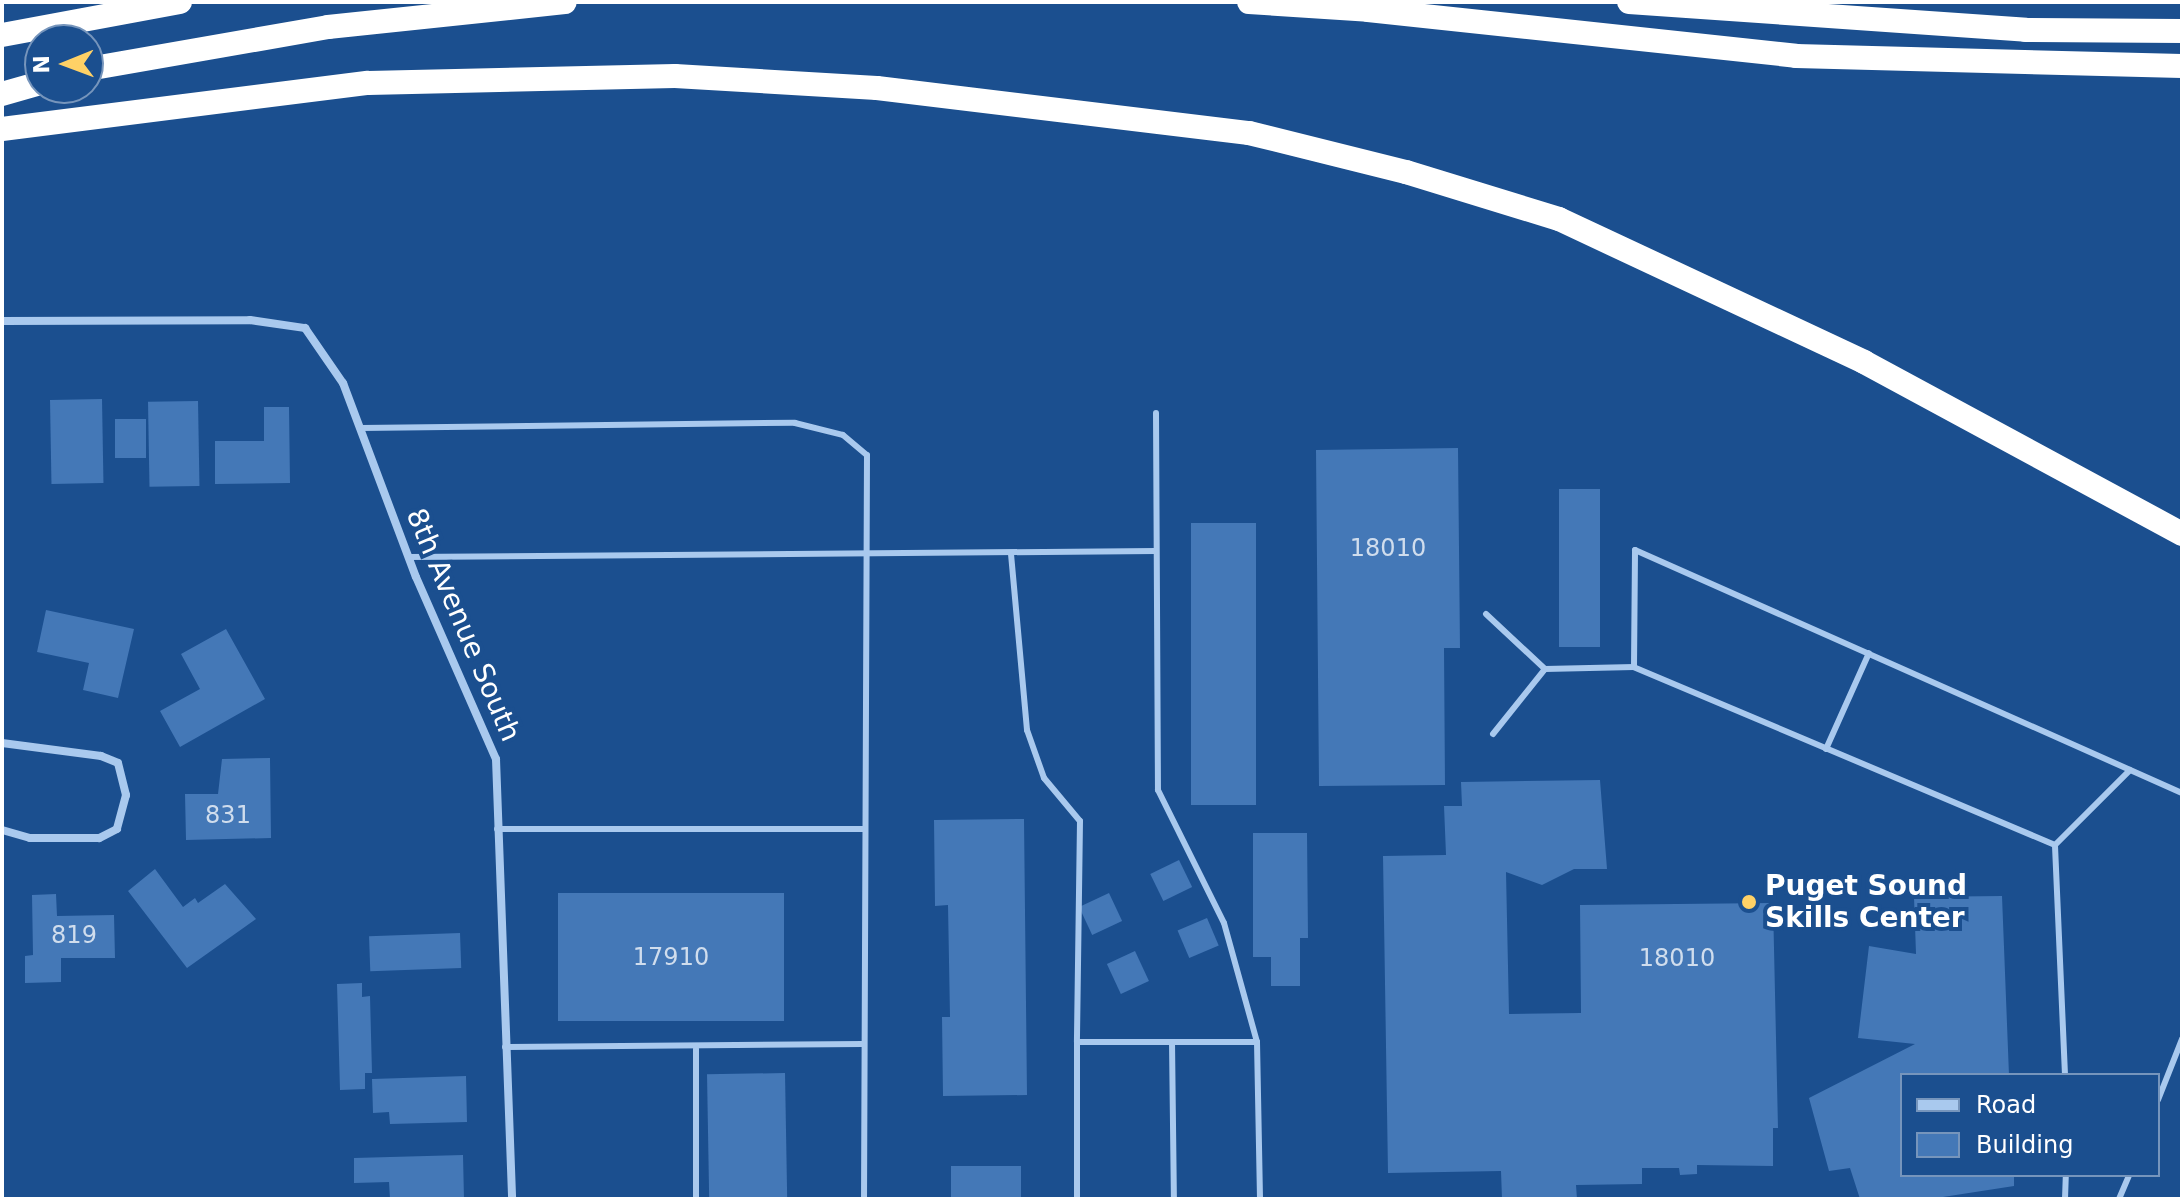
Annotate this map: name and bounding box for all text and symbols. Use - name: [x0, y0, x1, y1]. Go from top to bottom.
- north arrow: [24, 24, 104, 104]
- text: N: [29, 55, 54, 74]
- street label: 8th Avenue South: [399, 503, 527, 747]
- house number: 18010: [1350, 535, 1426, 563]
- house number: 831: [205, 802, 251, 830]
- place label: Puget Sound Skills Center: [1765, 869, 1967, 935]
- marker: Puget Sound Skills Center: [1740, 893, 1758, 911]
- house number: 819: [51, 922, 97, 950]
- house number: 17910: [633, 944, 709, 972]
- house number: 18010: [1639, 945, 1715, 973]
- legend: [1900, 1073, 2160, 1177]
- text: Road: [1976, 1091, 2036, 1119]
- text: Building: [1976, 1131, 2073, 1159]

